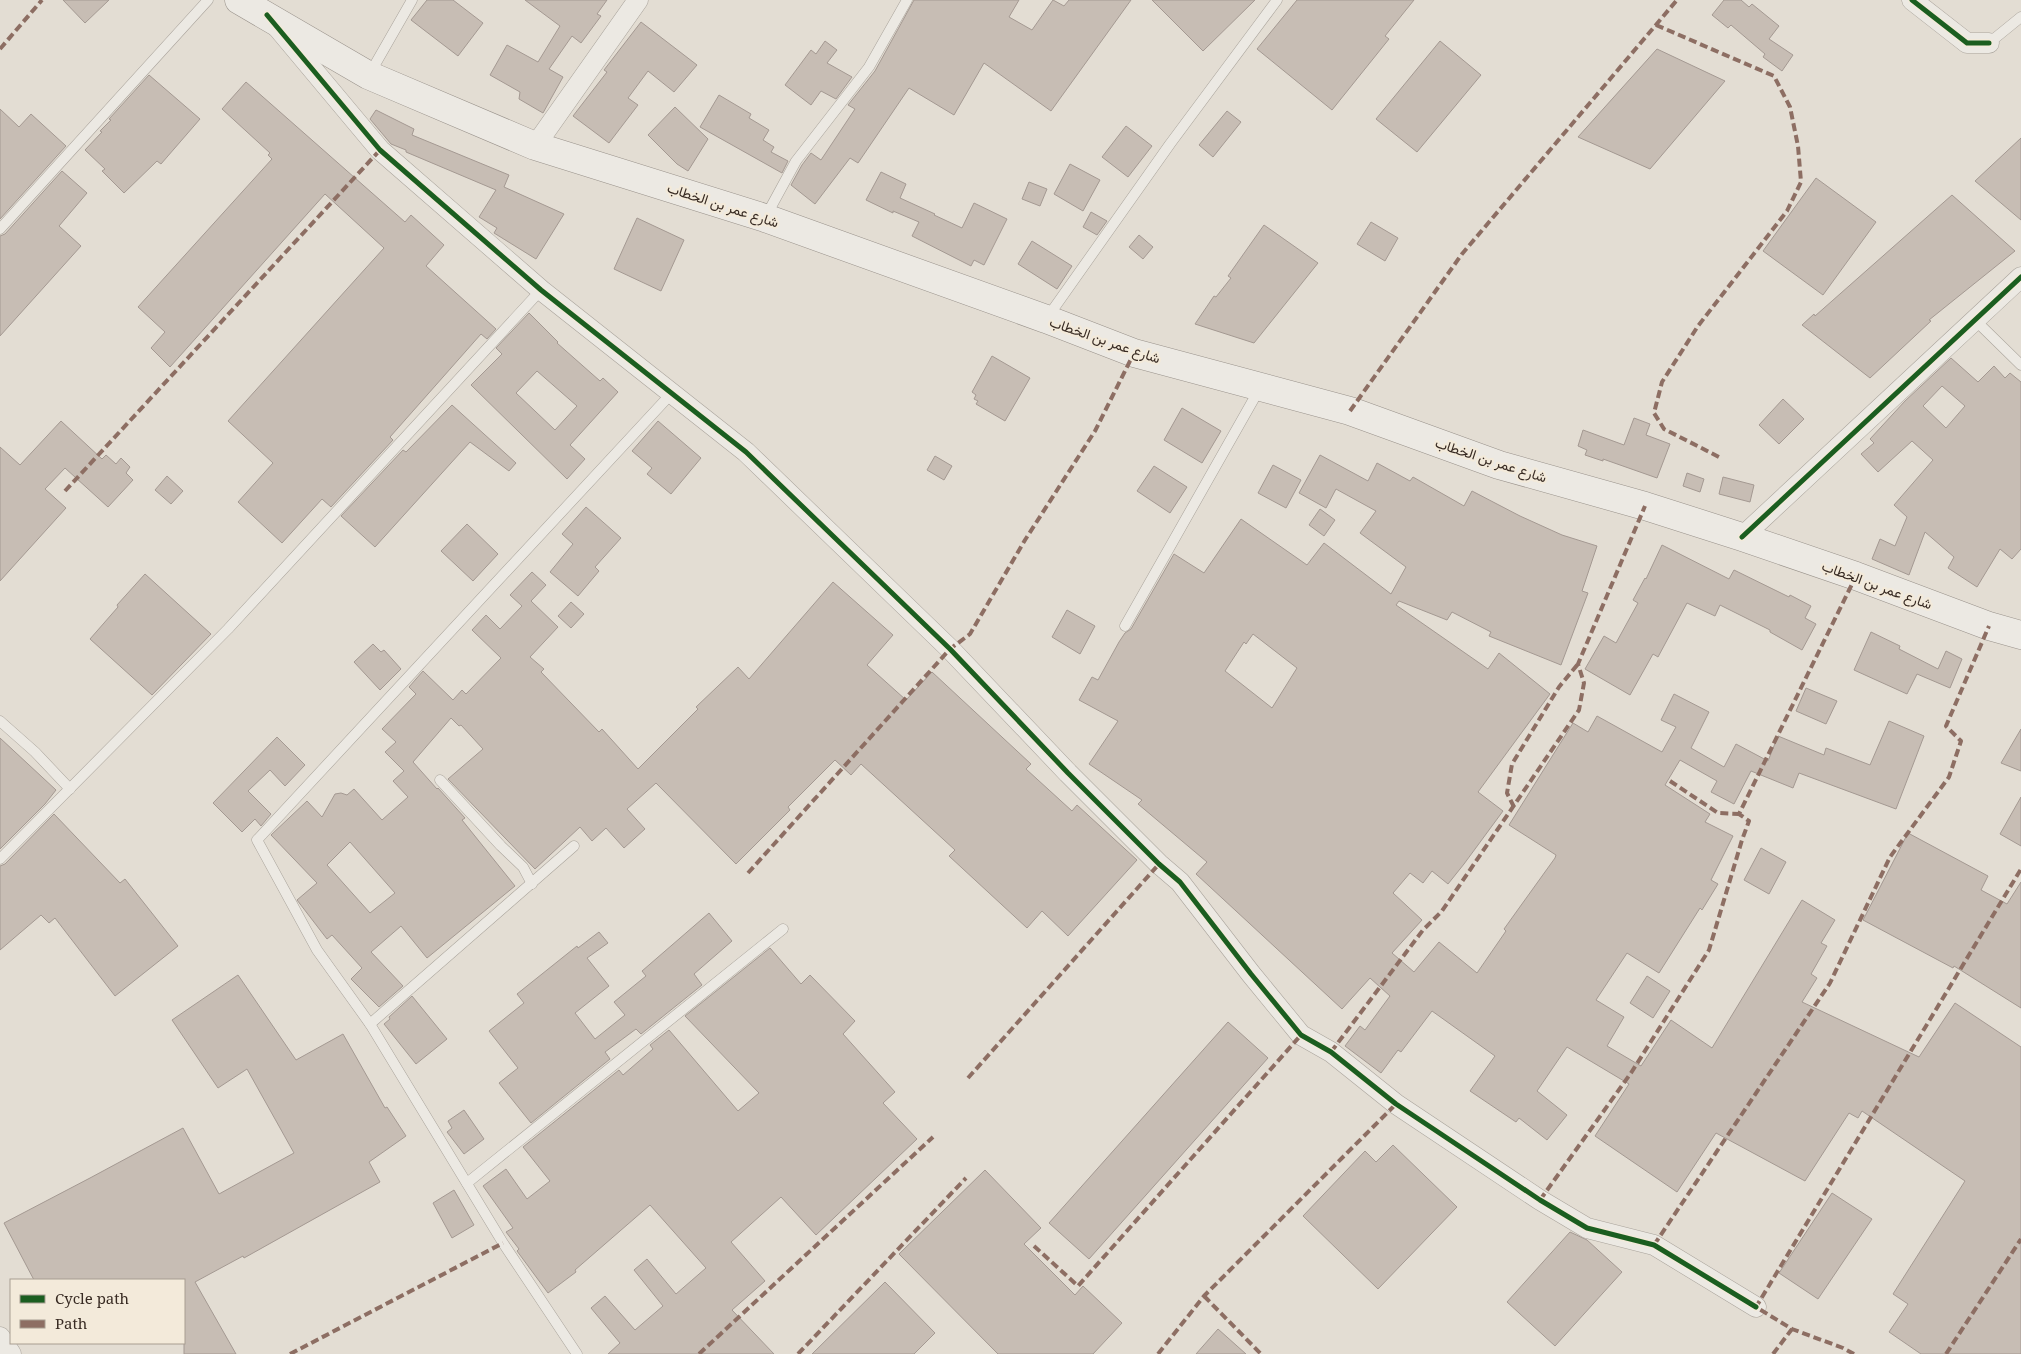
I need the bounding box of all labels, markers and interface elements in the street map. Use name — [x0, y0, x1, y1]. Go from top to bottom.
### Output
street label: شارع عمر بن الخطاب — [664, 178, 781, 233]
street label: شارع عمر بن الخطاب — [1046, 312, 1163, 369]
street label: شارع عمر بن الخطاب — [1432, 433, 1549, 488]
street label: شارع عمر بن الخطاب — [1819, 556, 1935, 615]
legend — [10, 1279, 185, 1344]
text: Cycle path — [55, 1288, 130, 1308]
text: Path — [55, 1313, 88, 1333]

